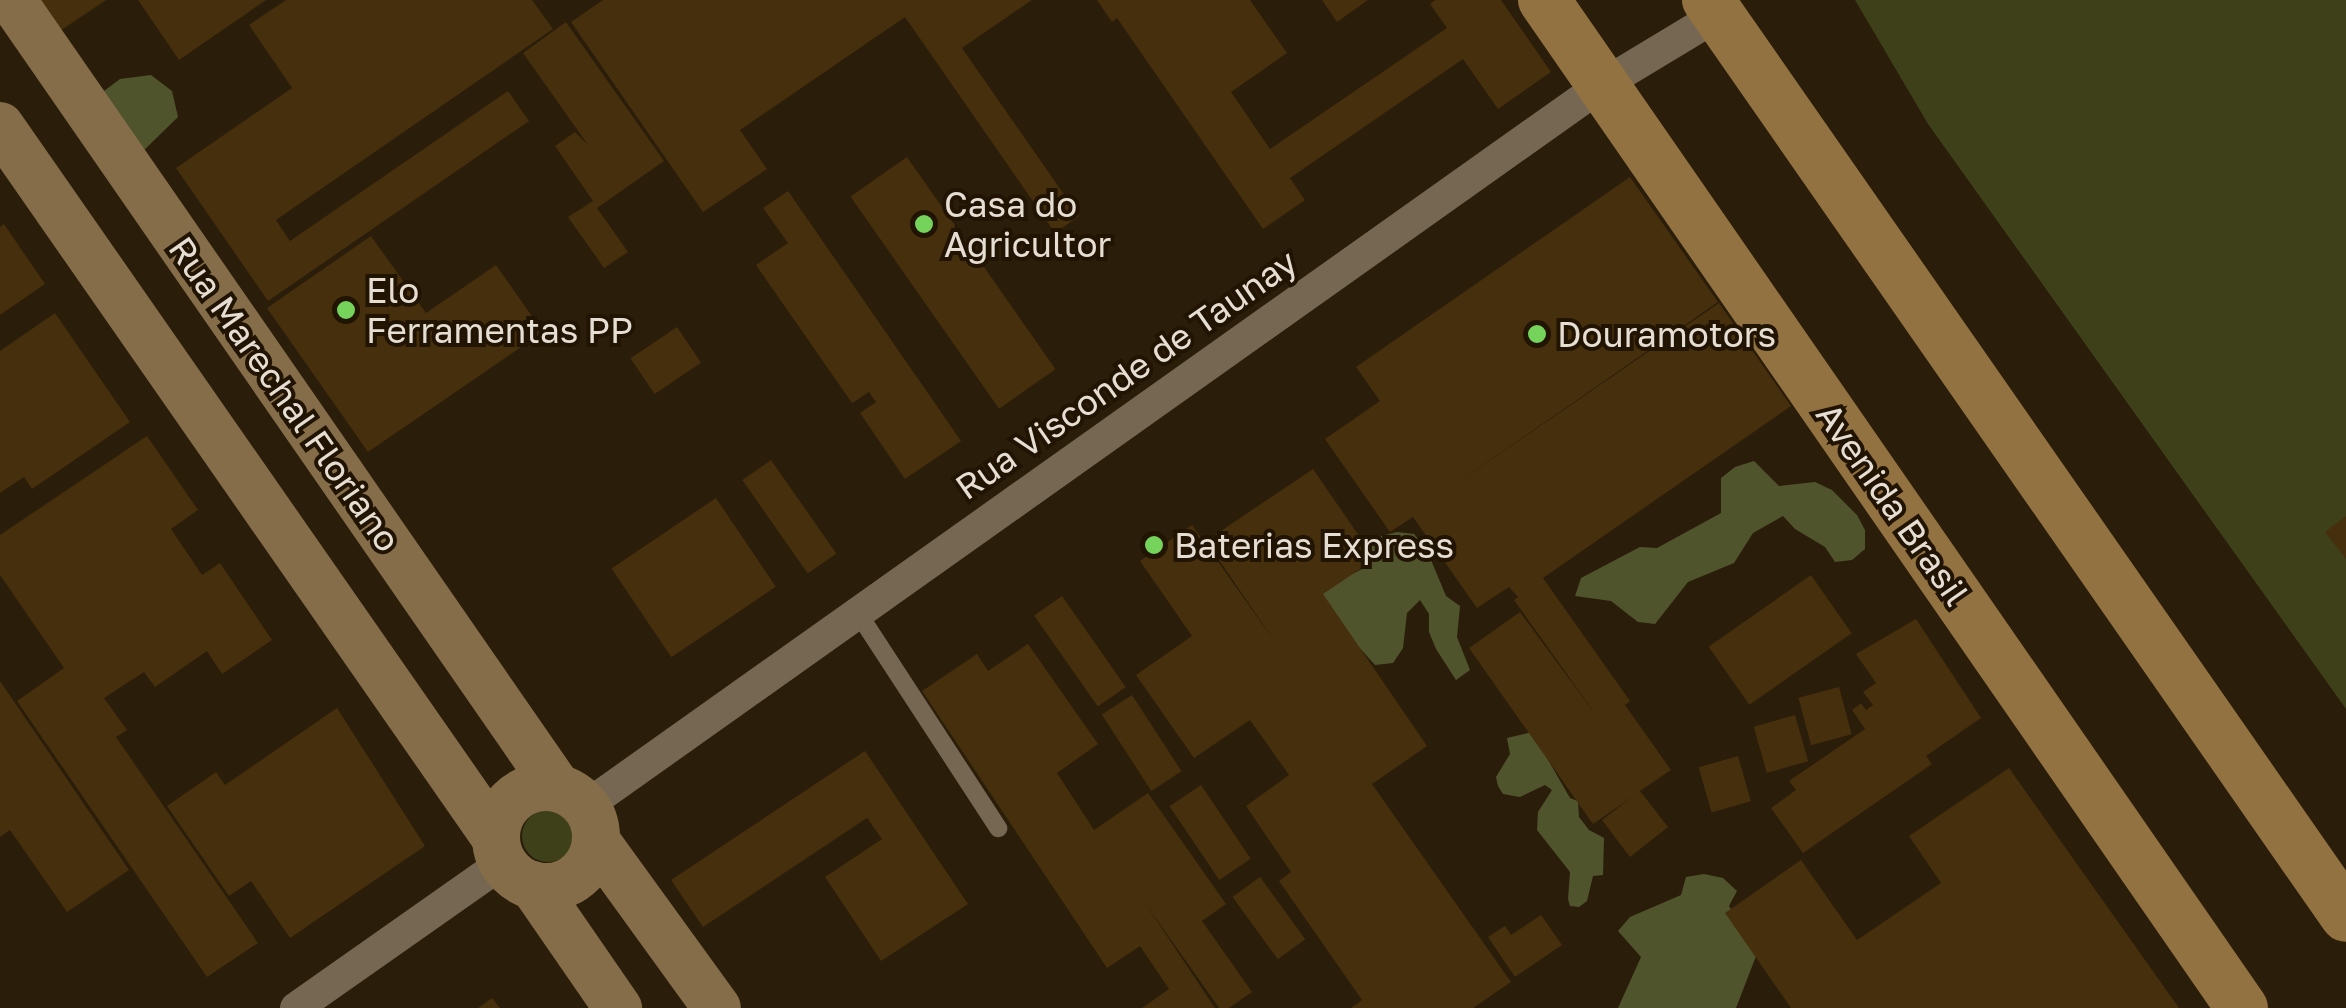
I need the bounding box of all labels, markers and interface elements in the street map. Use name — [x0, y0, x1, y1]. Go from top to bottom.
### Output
place label: Casa do Agricultor — [944, 183, 1111, 265]
marker: Casa do Agricultor — [913, 213, 935, 235]
street label: Rua Marechal Floriano — [160, 229, 410, 559]
street label: Rua Visconde de Taunay — [947, 240, 1305, 508]
place label: Elo Ferramentas PP — [366, 269, 633, 351]
marker: Elo Ferramentas PP — [335, 299, 357, 321]
place label: Douramotors — [1557, 313, 1776, 355]
marker: Douramotors — [1526, 323, 1548, 345]
street label: Avenida Brasil — [1808, 395, 1978, 613]
place label: Baterias Express — [1174, 524, 1454, 566]
marker: Baterias Express — [1143, 534, 1165, 556]

